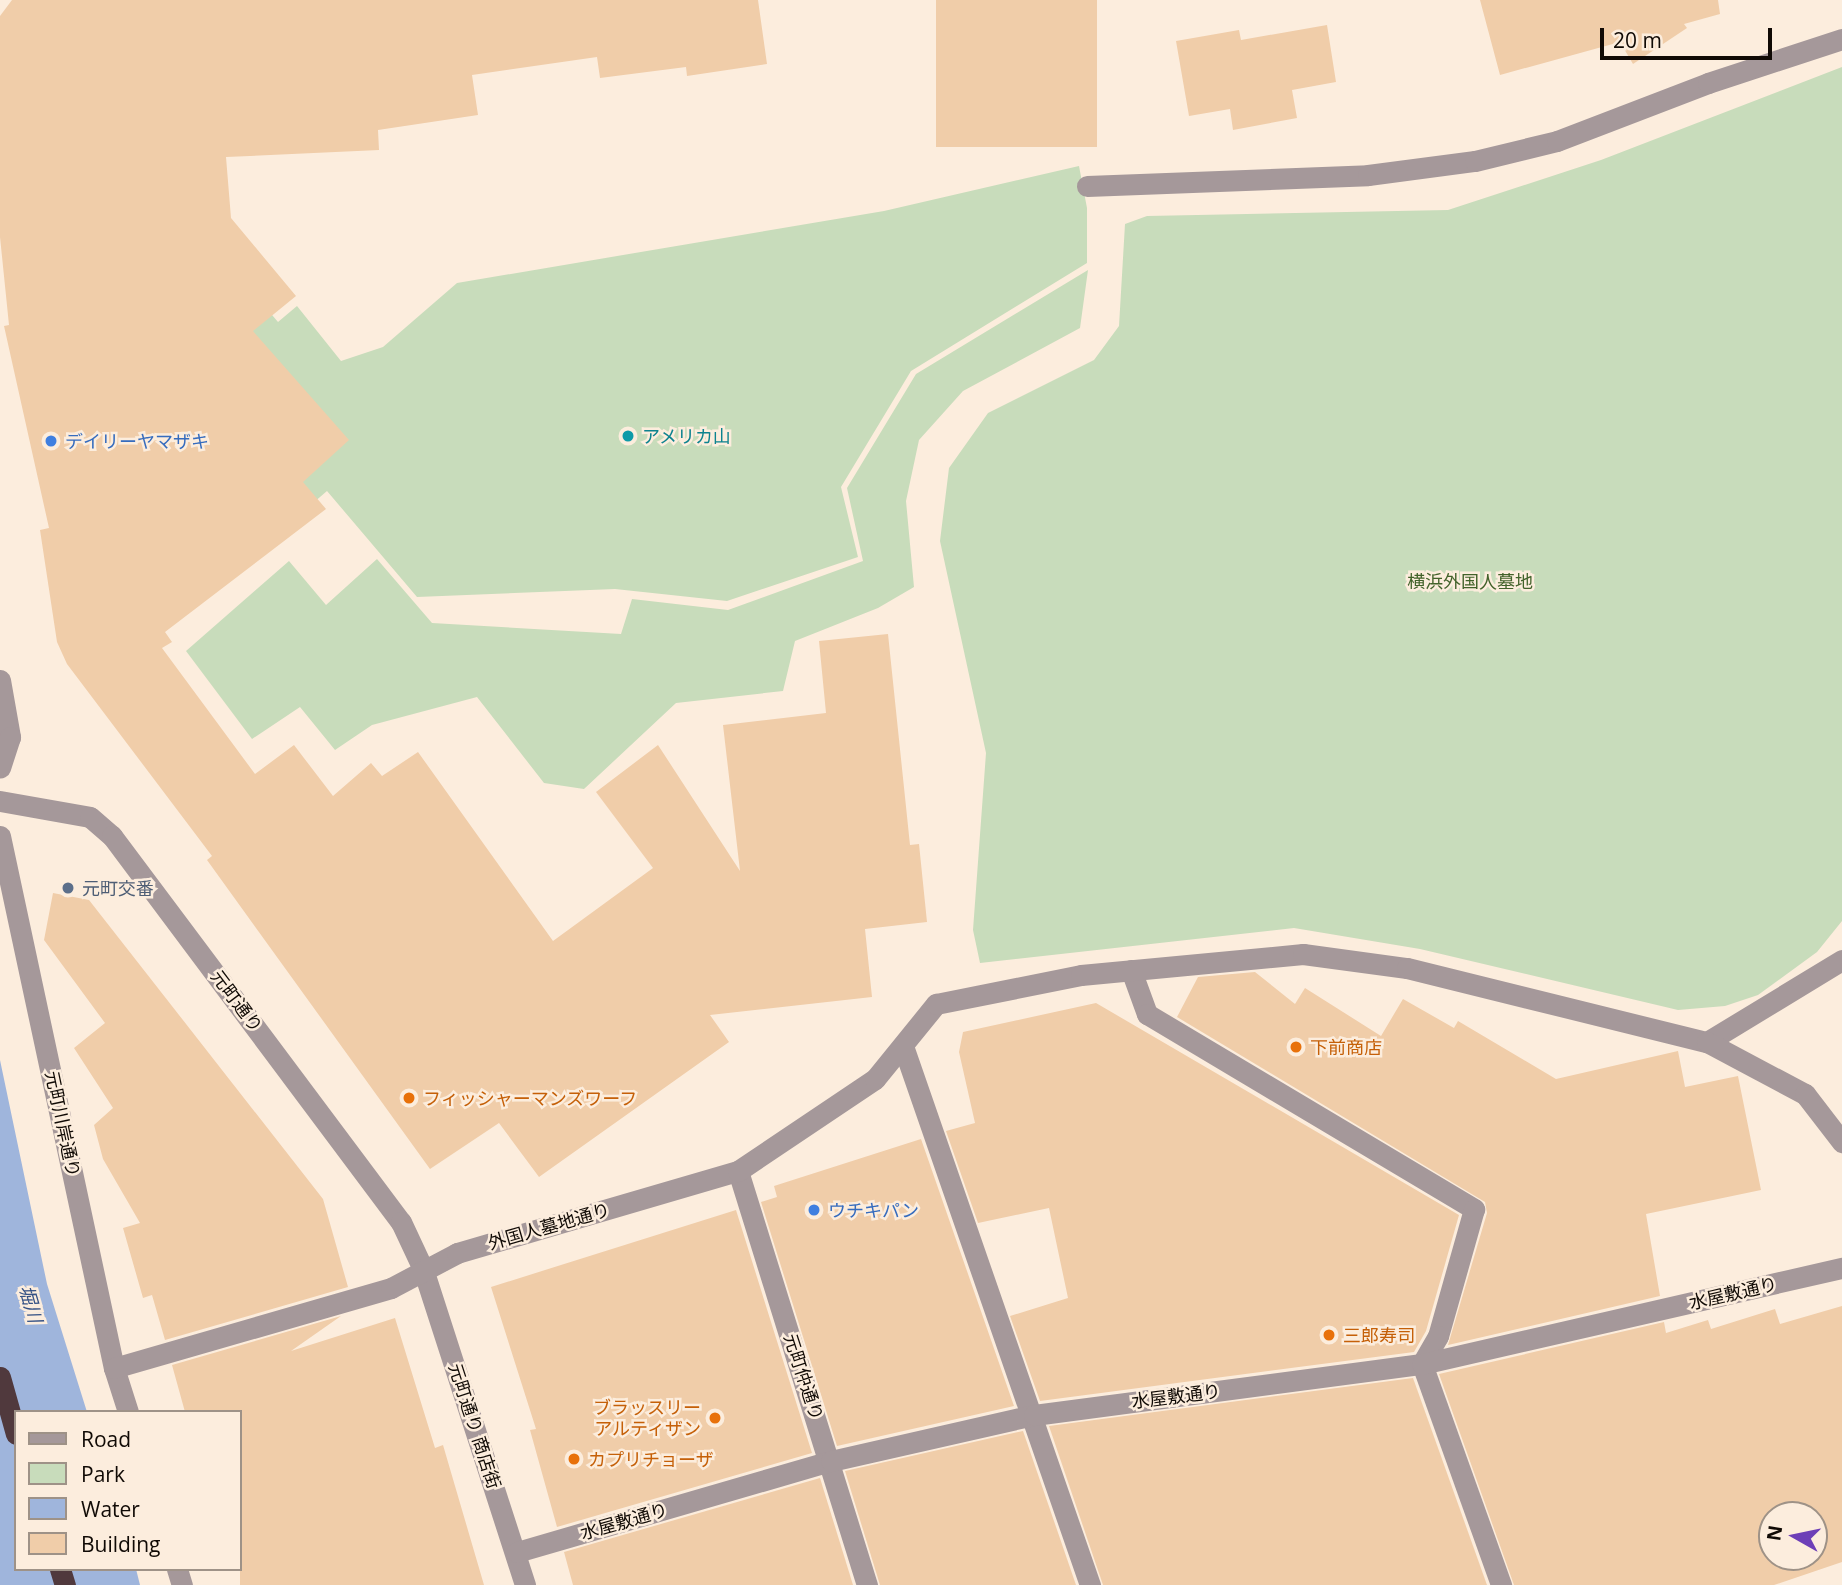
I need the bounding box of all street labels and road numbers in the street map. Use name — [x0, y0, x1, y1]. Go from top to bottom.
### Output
street label: 元町通り — [207, 966, 267, 1036]
street label: 元町川岸通り — [41, 1069, 85, 1179]
street label: 外国人墓地通り — [485, 1198, 613, 1254]
street label: 水屋敷通り — [1687, 1272, 1779, 1314]
street label: 元町仲通り — [780, 1331, 828, 1423]
street label: 元町通り 商店街 — [445, 1361, 505, 1491]
street label: 水屋敷通り — [1130, 1380, 1222, 1412]
street label: 水屋敷通り — [578, 1498, 670, 1544]

